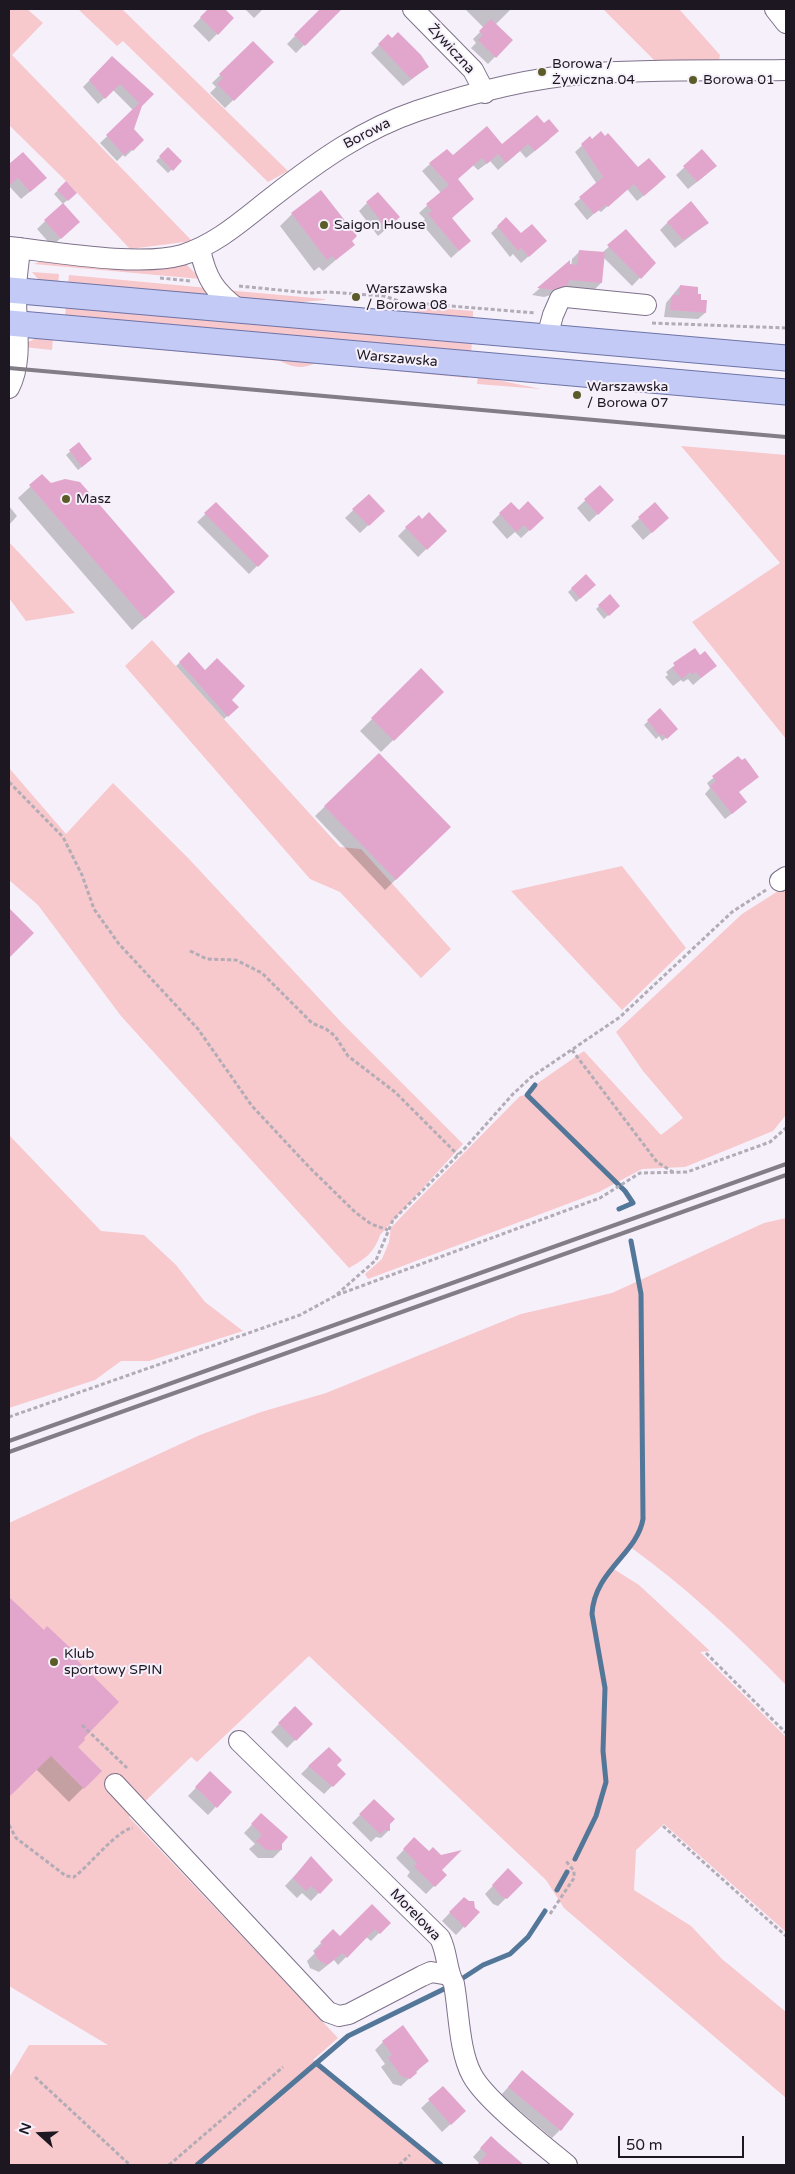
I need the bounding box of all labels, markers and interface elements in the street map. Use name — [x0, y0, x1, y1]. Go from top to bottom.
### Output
street label: Żywiczna — [424, 20, 478, 78]
place label: Borowa / Żywiczna 04 — [552, 56, 635, 88]
marker: Borowa / Żywiczna 04 — [536, 66, 548, 78]
place label: Borowa 01 — [703, 72, 775, 88]
marker: Borowa 01 — [687, 74, 699, 86]
street label: Borowa — [341, 115, 393, 153]
place label: Saigon House — [334, 217, 426, 233]
marker: Saigon House — [318, 219, 330, 231]
place label: Warszawska / Borowa 08 — [366, 281, 448, 314]
marker: Warszawska / Borowa 08 — [350, 291, 362, 303]
street label: Warszawska — [356, 347, 438, 371]
place label: Warszawska / Borowa 07 — [587, 379, 669, 412]
marker: Warszawska / Borowa 07 — [571, 389, 583, 401]
place label: Masz — [76, 491, 111, 507]
marker: Masz — [60, 493, 72, 505]
place label: Klub sportowy SPIN — [64, 1646, 163, 1678]
marker: Klub sportowy SPIN — [48, 1656, 60, 1668]
street label: Morelowa — [386, 1886, 444, 1944]
north arrow — [15, 2109, 65, 2159]
text: N — [16, 2121, 35, 2137]
scale bar — [620, 2126, 746, 2158]
text: 50 m — [626, 2136, 663, 2154]

